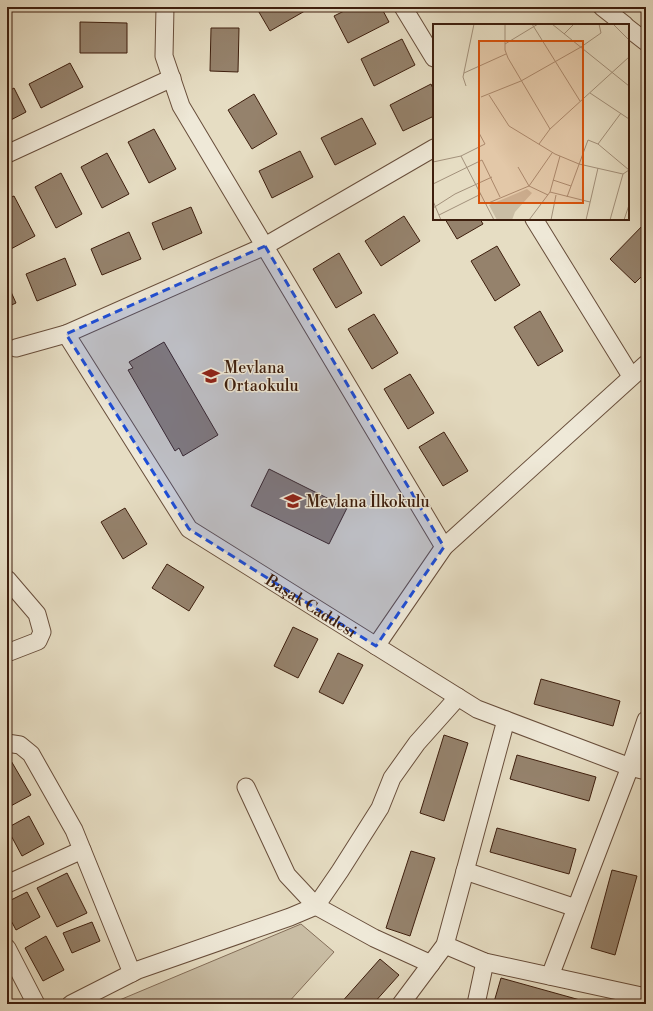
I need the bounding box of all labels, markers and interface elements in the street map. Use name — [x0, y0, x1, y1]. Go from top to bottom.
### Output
inset map — [433, 24, 629, 220]
place label: Mevlana Ortaokulu — [224, 358, 299, 396]
school or university icon: Mevlana Ortaokulu — [201, 366, 221, 386]
place label: Mevlana İlkokulu — [306, 490, 430, 512]
school or university icon: Mevlana İlkokulu — [283, 491, 303, 511]
street label: Başak Caddesi — [261, 570, 360, 642]

